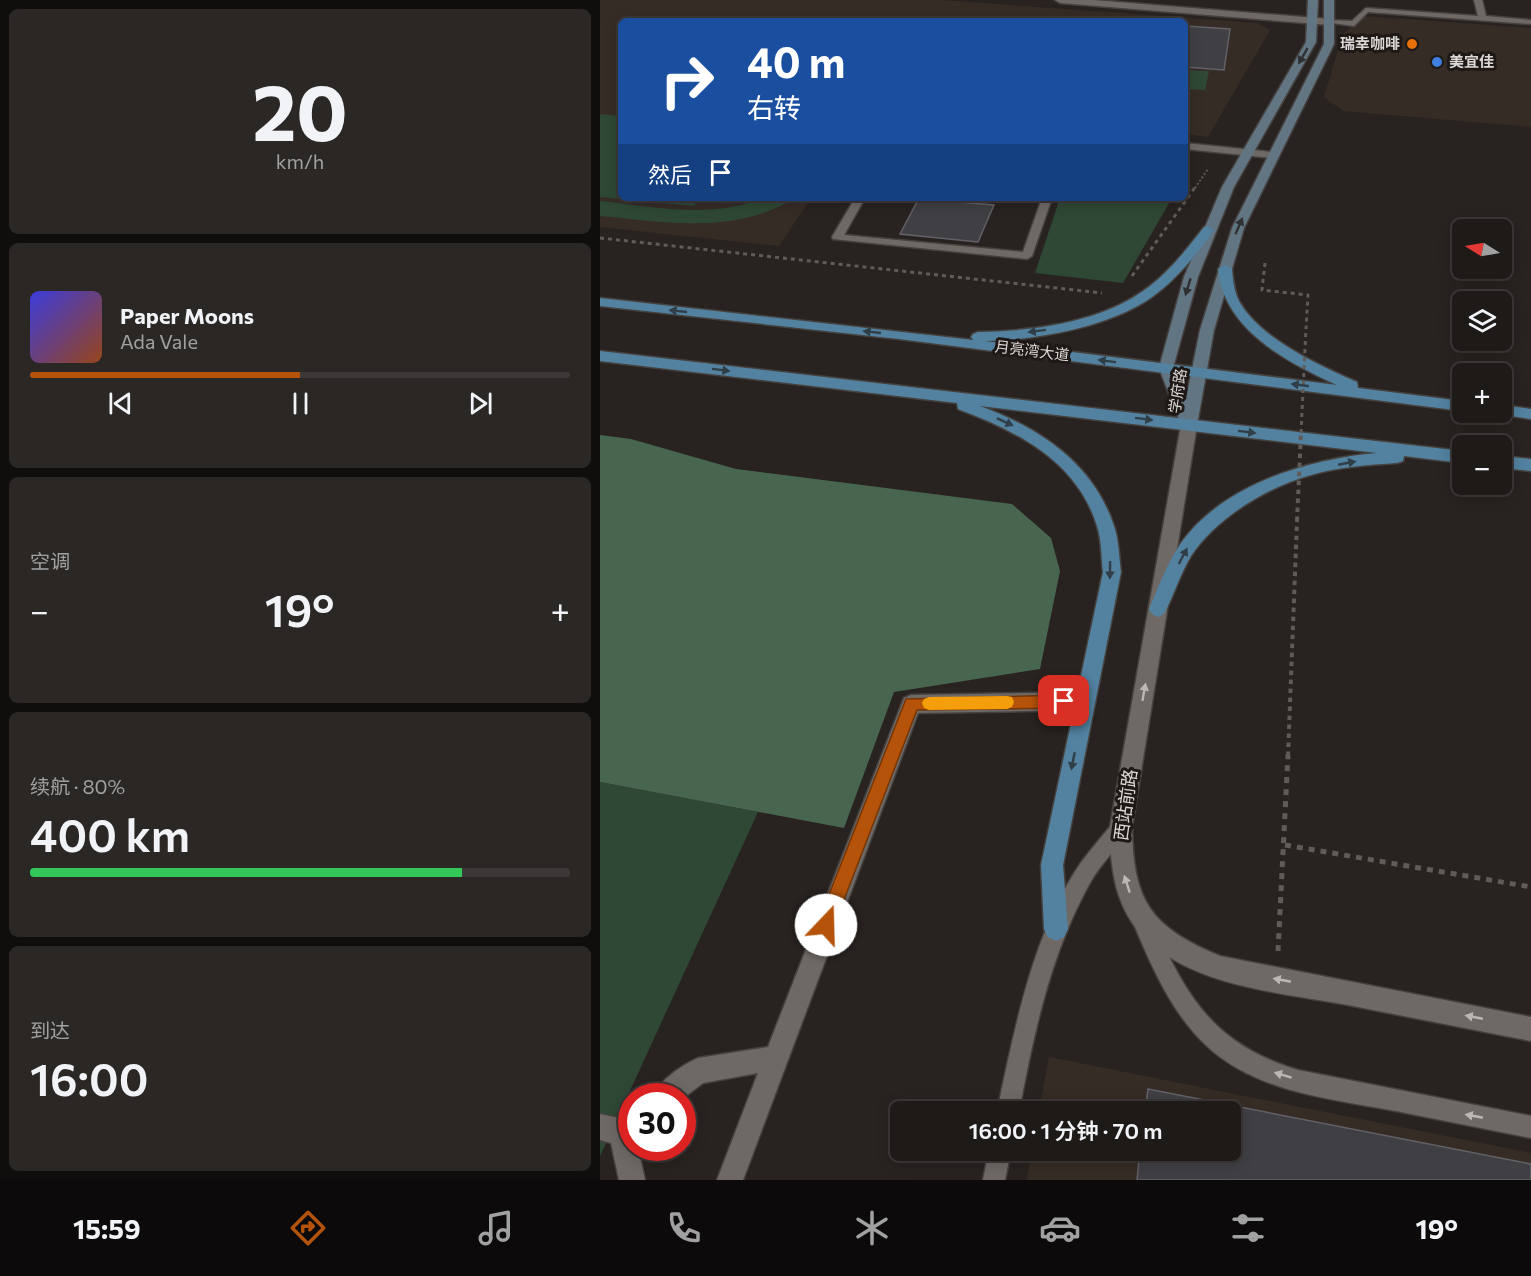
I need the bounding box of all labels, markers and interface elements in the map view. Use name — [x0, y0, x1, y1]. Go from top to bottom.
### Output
place label: 瑞幸咖啡 — [1340, 34, 1400, 52]
text: 40 m — [747, 35, 845, 87]
marker: 瑞幸咖啡 — [1405, 37, 1419, 51]
icon: right — [648, 42, 726, 120]
one-way arrow — [1298, 48, 1308, 65]
place label: 美宜佳 — [1449, 52, 1494, 70]
marker: 美宜佳 — [1430, 55, 1444, 69]
text: 20 — [252, 62, 348, 157]
text: 右转 — [747, 91, 801, 124]
text: km/h — [276, 149, 324, 173]
icon: arrive — [704, 156, 737, 189]
text: 然后 — [648, 161, 692, 188]
one-way arrow — [1235, 217, 1244, 235]
north arrow — [1452, 219, 1512, 279]
map controls — [1452, 219, 1512, 495]
one-way arrow — [1183, 278, 1192, 296]
button: layers — [1452, 291, 1512, 351]
text: Paper Moons — [120, 302, 254, 329]
one-way arrow — [668, 306, 687, 316]
one-way arrow — [1028, 326, 1047, 336]
one-way arrow — [862, 327, 881, 337]
text: Ada Vale — [120, 329, 198, 353]
street label: 月亮湾大道 — [994, 337, 1070, 364]
one-way arrow — [1097, 356, 1116, 365]
button: + — [1452, 363, 1512, 423]
one-way arrow — [711, 365, 730, 374]
street label: 学府路 — [1165, 367, 1189, 414]
one-way arrow — [1291, 381, 1310, 390]
icon: previous — [104, 387, 137, 420]
icon: pause — [284, 387, 317, 420]
icon: next — [464, 387, 497, 420]
one-way arrow — [1134, 415, 1153, 424]
one-way arrow — [996, 417, 1013, 426]
one-way arrow — [1238, 427, 1257, 436]
button: − — [1452, 435, 1512, 495]
one-way arrow — [1338, 458, 1357, 467]
one-way arrow — [1178, 548, 1188, 565]
text: 空调 — [30, 549, 70, 573]
one-way arrow — [1105, 561, 1115, 580]
text: 19° — [265, 581, 334, 636]
text: − — [30, 589, 49, 630]
text: + — [551, 589, 570, 630]
pin — [1038, 675, 1089, 726]
one-way arrow — [1139, 683, 1148, 702]
icon: arrive — [1047, 684, 1080, 717]
one-way arrow — [1068, 752, 1077, 771]
street label: 西站前路 — [1109, 768, 1141, 842]
text: 续航 · 80% — [30, 774, 125, 798]
text: 400 km — [30, 806, 190, 861]
one-way arrow — [1122, 875, 1131, 893]
position arrow — [794, 893, 858, 957]
one-way arrow — [1272, 975, 1291, 984]
one-way arrow — [1464, 1012, 1483, 1021]
text: 到达 — [30, 1018, 70, 1042]
text: 16:00 — [30, 1050, 149, 1105]
one-way arrow — [1274, 1070, 1292, 1080]
speed limit sign: 30 — [618, 1083, 696, 1161]
one-way arrow — [1464, 1110, 1483, 1120]
text: 16:00 · 1 分钟 · 70 m — [969, 1117, 1162, 1144]
icon: directions — [287, 1207, 329, 1249]
icon: music — [475, 1207, 517, 1249]
icon: phone — [663, 1207, 705, 1249]
icon: climate — [851, 1207, 893, 1249]
icon: car — [1039, 1207, 1081, 1249]
icon: filters — [1227, 1207, 1269, 1249]
text: 15:59 — [73, 1212, 141, 1245]
text: 19° — [1416, 1212, 1458, 1245]

